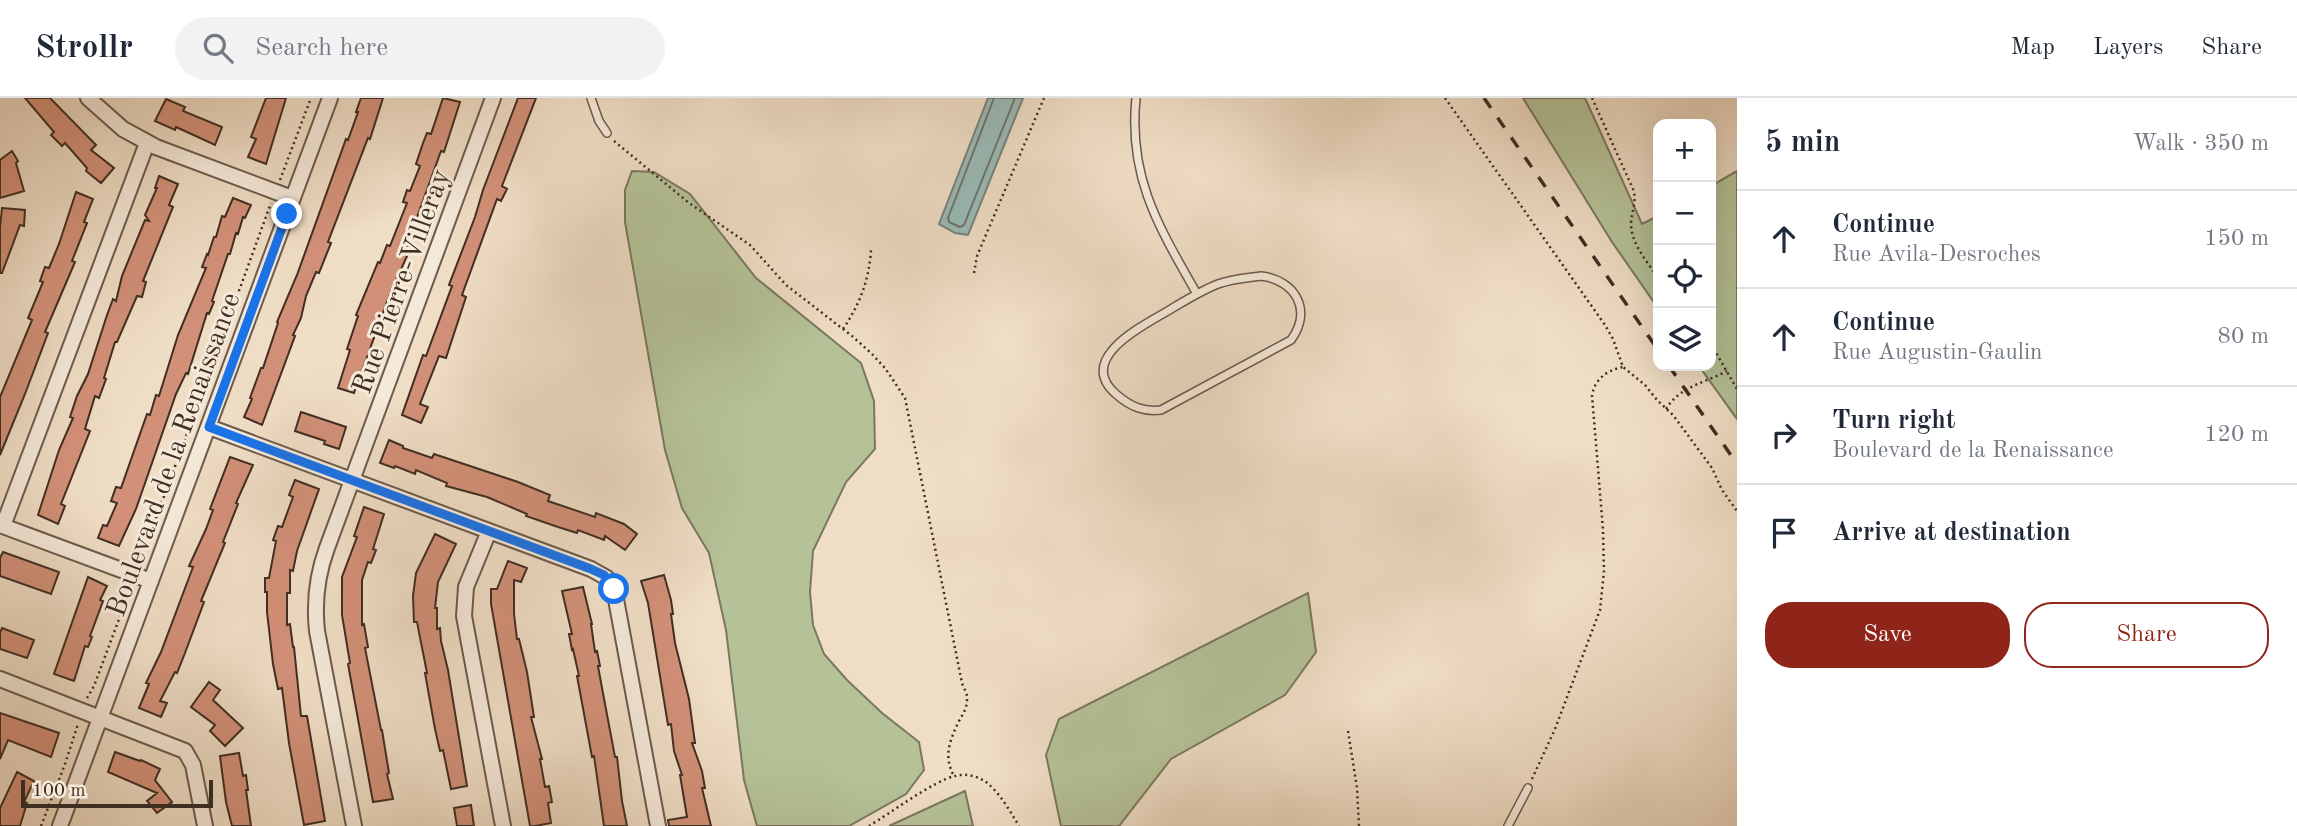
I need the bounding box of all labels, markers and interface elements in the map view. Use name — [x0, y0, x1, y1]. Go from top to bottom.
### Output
search box — [175, 17, 665, 80]
icon: search — [199, 29, 237, 67]
text: Strollr — [35, 32, 133, 65]
text: Search here — [255, 35, 388, 61]
text: Map — [2011, 36, 2055, 60]
text: Layers — [2093, 36, 2163, 60]
text: Share — [2201, 36, 2262, 60]
map controls — [1653, 119, 1716, 371]
button: + — [1653, 119, 1716, 182]
text: 5 min — [1765, 128, 1840, 158]
text: Walk · 350 m — [2133, 132, 2269, 155]
street label: Rue Pierre-Villeray — [349, 166, 457, 398]
button: − — [1653, 182, 1716, 245]
route end — [271, 198, 302, 229]
text: Continue — [1832, 212, 1935, 238]
icon: ahead — [1765, 220, 1803, 258]
text: 150 m — [2204, 227, 2269, 250]
text: Rue Avila-Desroches — [1832, 243, 2041, 266]
button: locate — [1653, 245, 1716, 308]
street label: Boulevard de la Renaissance — [103, 289, 247, 621]
button: layers — [1653, 308, 1716, 371]
text: Continue — [1832, 310, 1935, 336]
icon: ahead — [1765, 318, 1803, 356]
text: 80 m — [2218, 325, 2269, 348]
text: Rue Augustin-Gaulin — [1832, 341, 2043, 364]
text: Turn right — [1832, 408, 1955, 434]
icon: right — [1765, 416, 1803, 454]
text: 120 m — [2204, 423, 2269, 446]
text: Boulevard de la Renaissance — [1832, 439, 2113, 462]
icon: arrive — [1765, 514, 1803, 552]
text: Arrive at destination — [1832, 520, 2071, 546]
route start — [598, 573, 629, 604]
button: Save — [1765, 602, 2010, 668]
button: Share — [2024, 602, 2269, 668]
scale bar — [21, 777, 214, 809]
text: 100 m — [32, 782, 85, 801]

